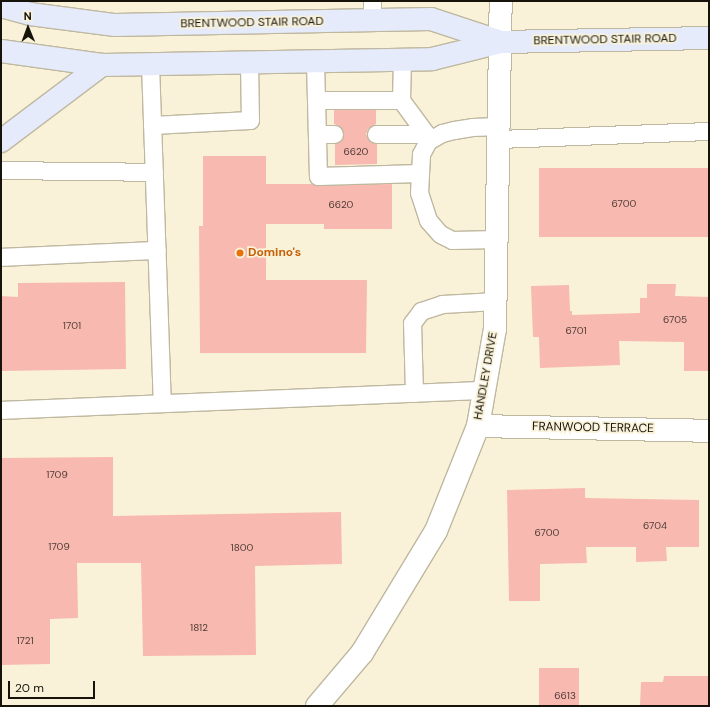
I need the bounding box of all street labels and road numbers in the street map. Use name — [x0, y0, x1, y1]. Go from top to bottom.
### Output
street label: BRENTWOOD STAIR ROAD — [180, 15, 324, 31]
street label: BRENTWOOD STAIR ROAD — [533, 32, 677, 48]
street label: HANDLEY DRIVE — [471, 331, 501, 421]
street label: FRANWOOD TERRACE — [532, 420, 654, 436]

